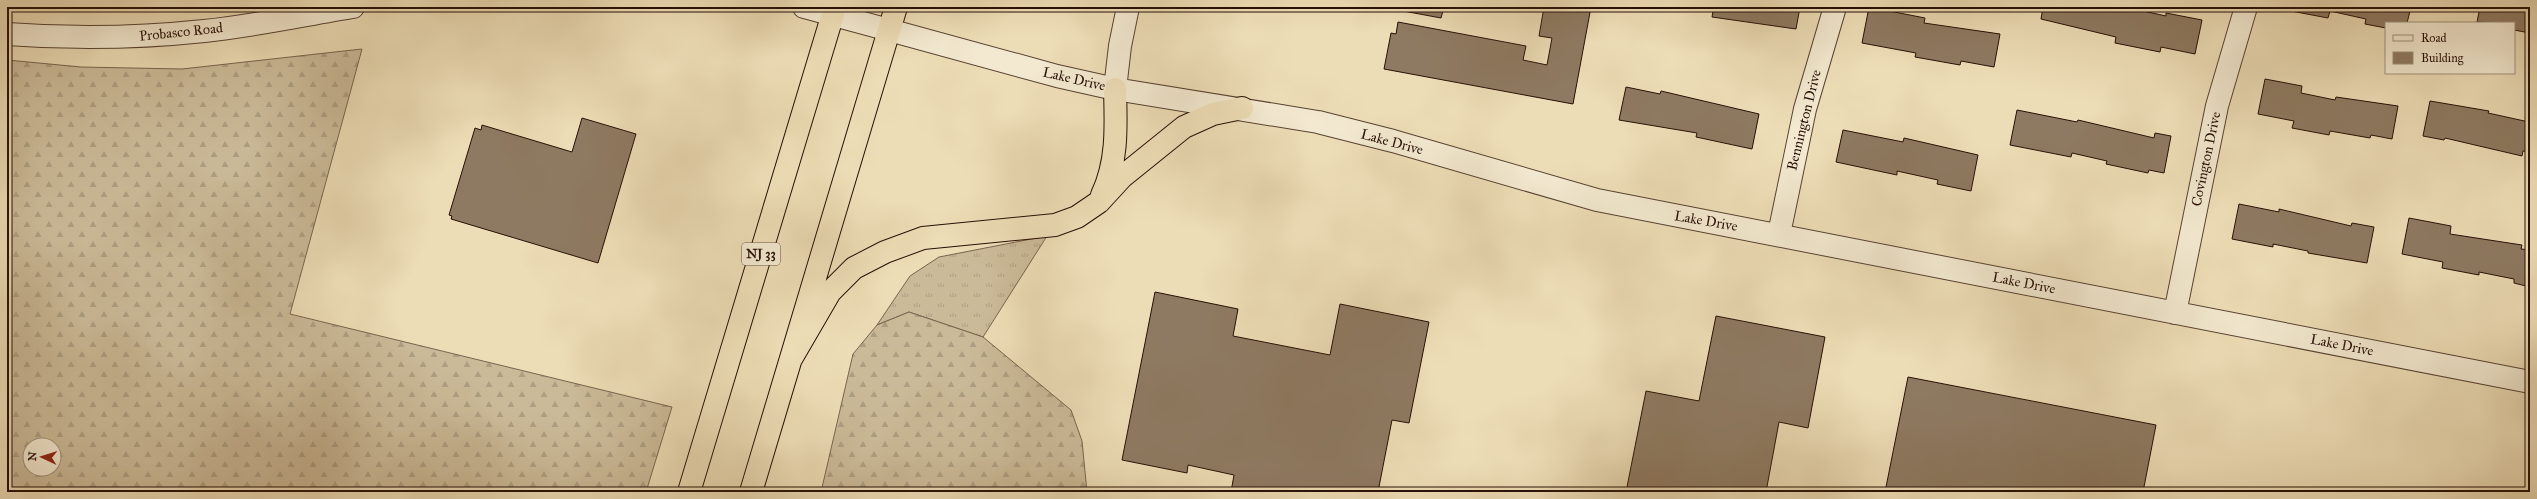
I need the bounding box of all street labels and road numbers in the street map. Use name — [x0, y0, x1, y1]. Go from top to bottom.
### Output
street label: Probasco Road — [138, 19, 224, 45]
street label: Lake Drive — [1041, 64, 1107, 95]
street label: Bennington Drive — [1783, 68, 1825, 172]
street label: Covington Drive — [2188, 110, 2224, 208]
street label: Lake Drive — [1359, 126, 1425, 159]
street label: Lake Drive — [1673, 207, 1739, 235]
road number: NJ 33 — [742, 243, 780, 265]
street label: Lake Drive — [1991, 269, 2057, 297]
street label: Lake Drive — [2309, 331, 2375, 359]

